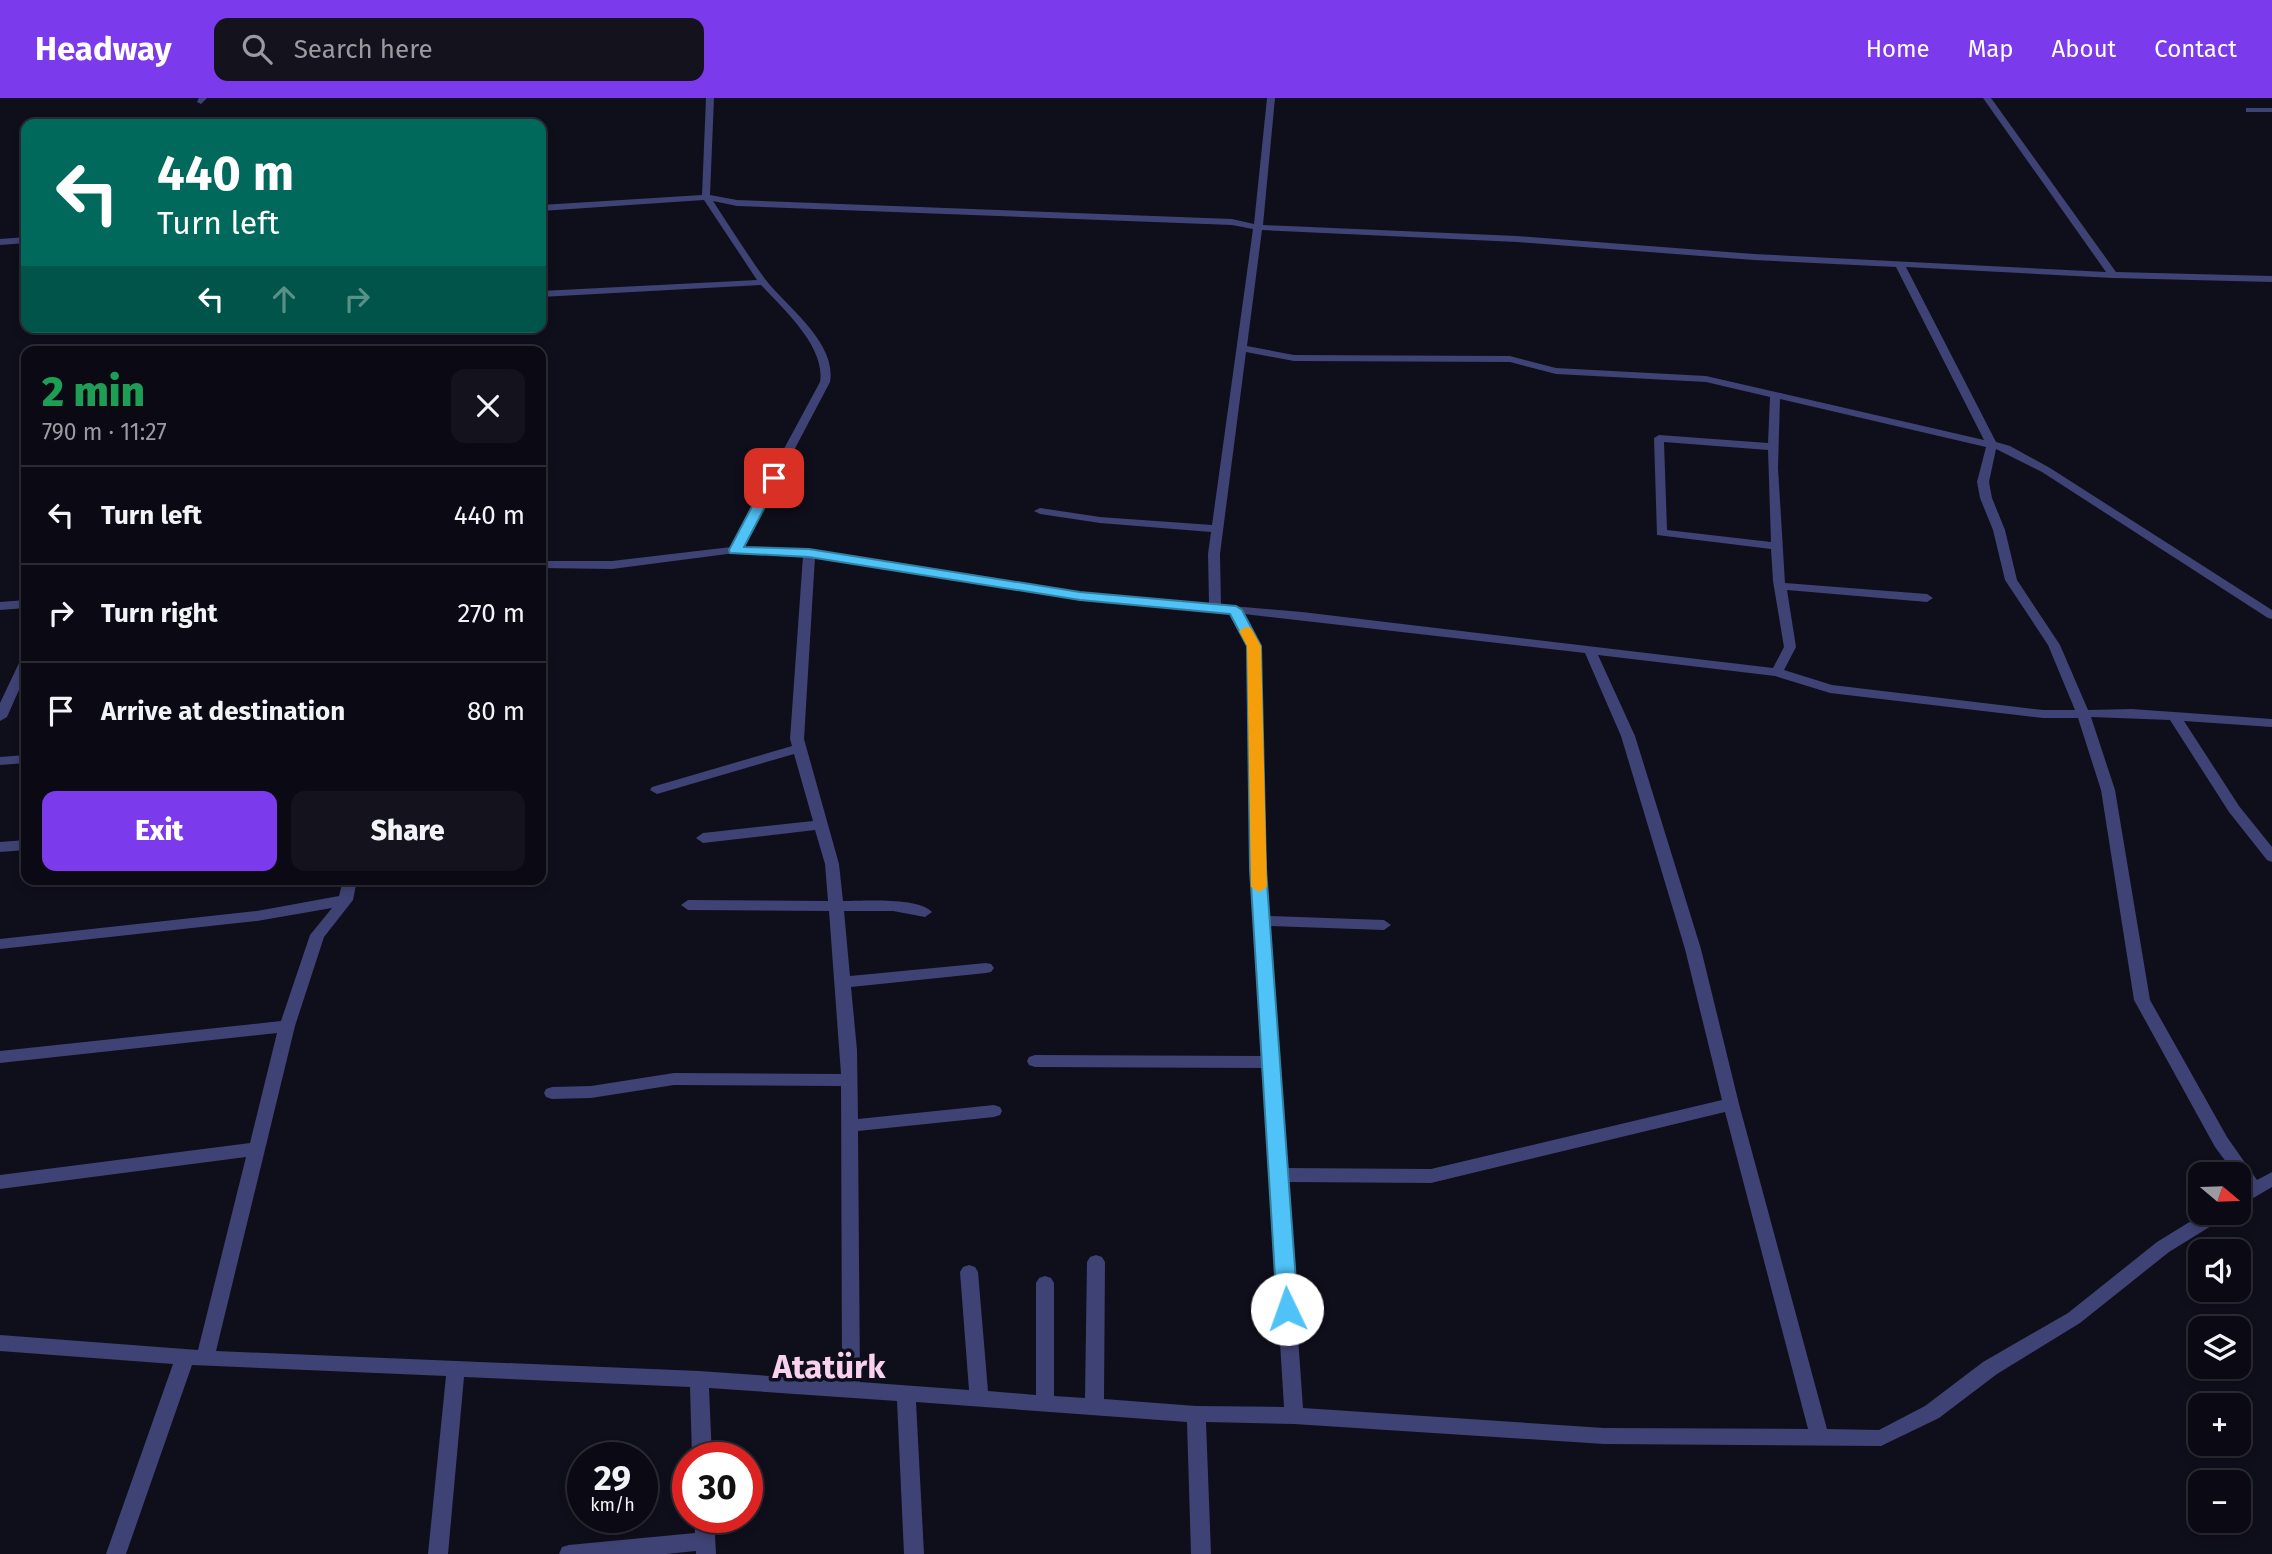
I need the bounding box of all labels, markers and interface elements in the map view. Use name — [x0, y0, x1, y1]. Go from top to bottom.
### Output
search box — [214, 18, 704, 81]
text: Headway — [35, 29, 172, 69]
icon: search — [238, 30, 276, 68]
text: Search here — [294, 34, 433, 65]
text: Home — [1866, 35, 1930, 63]
text: Map — [1968, 35, 2014, 63]
text: About — [2052, 35, 2116, 63]
text: Contact — [2154, 35, 2237, 63]
text: 440 m — [157, 144, 294, 203]
icon: left — [42, 147, 133, 238]
text: Turn left — [157, 204, 279, 242]
icon: left — [192, 280, 230, 318]
icon: ahead — [265, 280, 303, 318]
icon: right — [338, 280, 376, 318]
text: 2 min — [42, 367, 145, 417]
button: close — [451, 369, 525, 443]
text: 790 m · 11:27 — [42, 418, 167, 446]
pin — [744, 448, 804, 508]
icon: arrive — [755, 459, 793, 497]
icon: left — [42, 496, 80, 534]
text: Turn left — [101, 500, 202, 531]
text: 440 m — [454, 500, 525, 531]
icon: right — [42, 594, 80, 632]
text: Turn right — [101, 598, 218, 629]
text: 270 m — [457, 598, 525, 629]
icon: arrive — [42, 692, 80, 730]
text: Arrive at destination — [101, 696, 345, 727]
text: 80 m — [467, 696, 525, 727]
button: Exit — [42, 791, 277, 871]
button: Share — [291, 791, 525, 871]
north arrow — [2188, 1162, 2250, 1225]
map controls — [2188, 1162, 2251, 1533]
button: sound — [2188, 1239, 2251, 1302]
position arrow — [1250, 1272, 1324, 1346]
button: layers — [2188, 1316, 2251, 1379]
district label: Atatürk — [772, 1347, 886, 1387]
button: + — [2188, 1393, 2251, 1456]
speed limit sign: 30 — [672, 1442, 763, 1533]
text: 29 — [594, 1457, 631, 1499]
button: − — [2188, 1470, 2251, 1533]
text: km/h — [590, 1494, 635, 1516]

